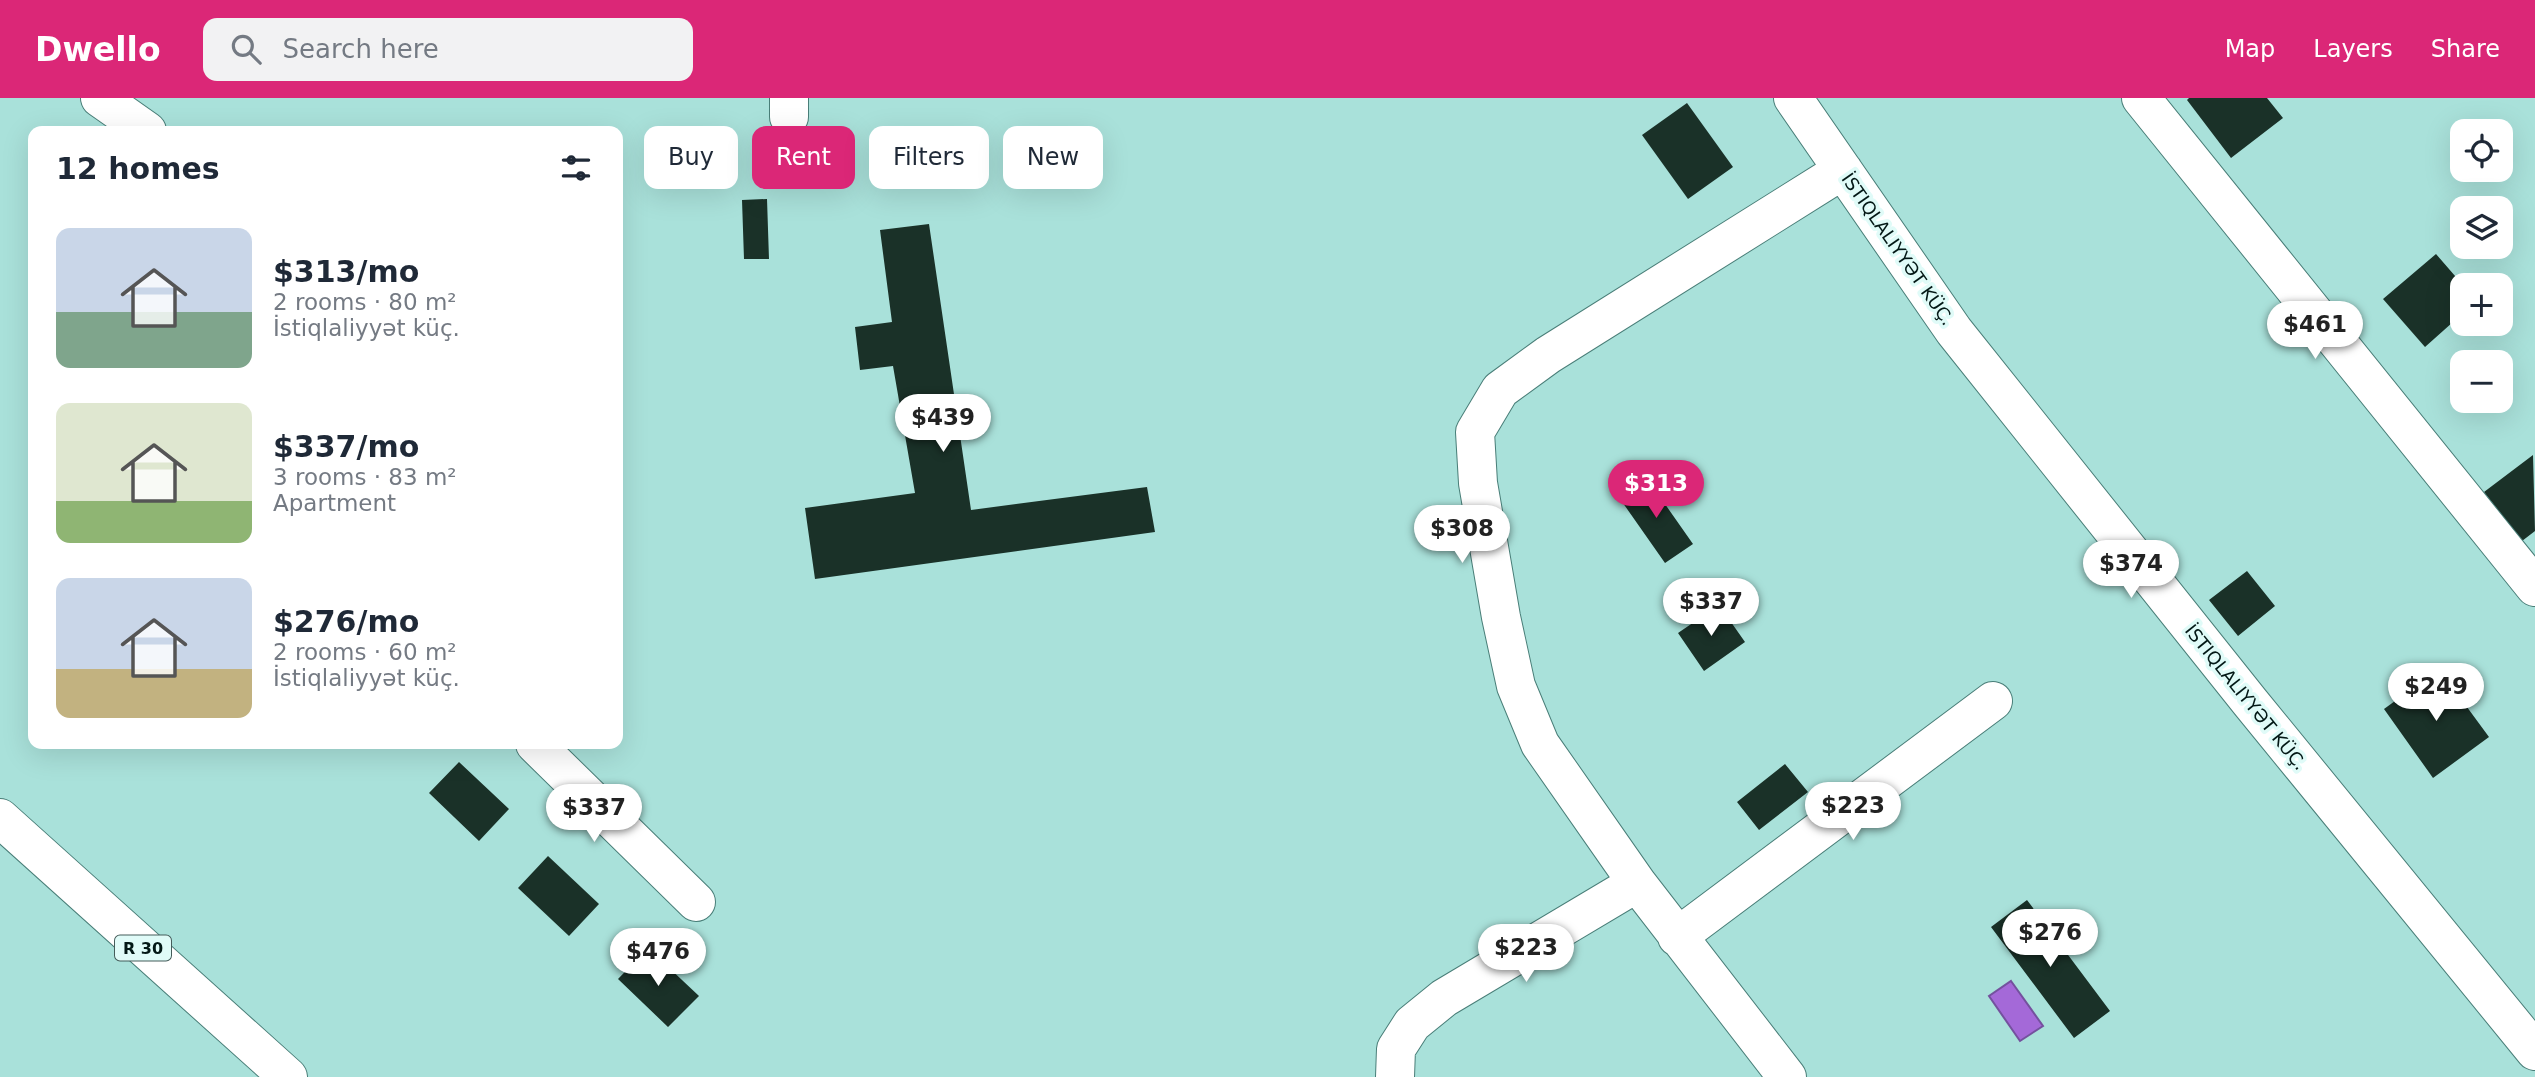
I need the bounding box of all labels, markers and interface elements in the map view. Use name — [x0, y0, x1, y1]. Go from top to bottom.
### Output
search box — [203, 18, 693, 81]
text: Dwello — [35, 30, 161, 69]
icon: search — [227, 30, 265, 68]
text: Search here — [283, 34, 439, 64]
text: Map — [2225, 35, 2275, 63]
text: Layers — [2313, 35, 2393, 63]
text: Share — [2431, 35, 2500, 63]
map controls — [2450, 119, 2513, 413]
button: locate — [2450, 119, 2513, 182]
chip: Buy — [644, 126, 738, 189]
chip: Rent — [752, 126, 855, 189]
chip: Filters — [869, 126, 989, 189]
chip: New — [1003, 126, 1103, 189]
icon: filters — [557, 149, 595, 187]
text: 12 homes — [56, 151, 220, 186]
street label: İSTIQLALIYYƏT KÜÇ. — [1837, 169, 1959, 329]
button: layers — [2450, 196, 2513, 259]
text: $313/mo — [273, 254, 419, 289]
icon: home — [112, 256, 196, 340]
button: + — [2450, 273, 2513, 336]
text: 2 rooms · 80 m² — [273, 289, 457, 315]
pin: $461 — [2274, 302, 2356, 361]
text: $461 — [2283, 311, 2347, 337]
text: İstiqlaliyyət küç. — [273, 315, 460, 341]
button: − — [2450, 350, 2513, 413]
pin: $439 — [902, 394, 984, 454]
text: $439 — [911, 404, 975, 430]
text: $337/mo — [273, 429, 419, 464]
icon: home — [112, 431, 196, 515]
pin: $313 — [1615, 460, 1697, 520]
text: 3 rooms · 83 m² — [273, 464, 457, 490]
text: $313 — [1624, 470, 1688, 496]
text: Apartment — [273, 490, 396, 516]
pin: $308 — [1421, 505, 1503, 565]
text: $308 — [1430, 515, 1494, 541]
pin: $374 — [2090, 540, 2172, 600]
text: $374 — [2099, 550, 2163, 576]
pin: $337 — [1670, 578, 1752, 638]
text: $337 — [1679, 588, 1743, 614]
text: $276/mo — [273, 604, 419, 639]
icon: home — [112, 606, 196, 690]
street label: İSTIQLALIYYƏT KÜÇ. — [2181, 620, 2311, 774]
text: 2 rooms · 60 m² — [273, 639, 457, 665]
pin: $249 — [2395, 664, 2477, 723]
text: İstiqlaliyyət küç. — [273, 665, 460, 691]
text: $249 — [2404, 673, 2468, 699]
pin: $223 — [1812, 782, 1894, 842]
pin: $337 — [553, 784, 635, 844]
text: $223 — [1821, 792, 1885, 818]
text: $337 — [562, 794, 626, 820]
pin: $276 — [2009, 910, 2091, 969]
text: $276 — [2018, 919, 2082, 945]
pin: $223 — [1485, 924, 1567, 984]
pin: $476 — [617, 928, 699, 988]
text: $223 — [1494, 934, 1558, 960]
road number: R 30 — [115, 936, 171, 960]
text: $476 — [626, 938, 690, 964]

